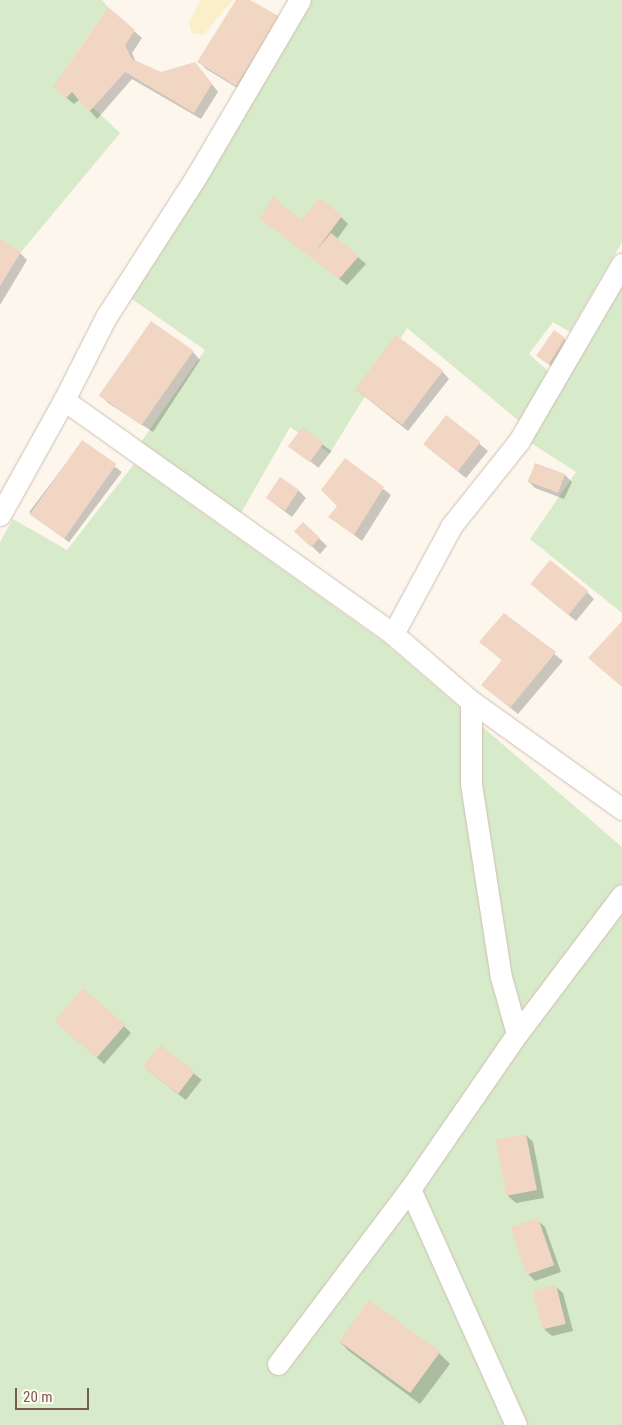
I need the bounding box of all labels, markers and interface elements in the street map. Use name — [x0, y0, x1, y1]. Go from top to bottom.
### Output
scale bar — [18, 1378, 91, 1410]
text: 20 m — [23, 1388, 53, 1406]

